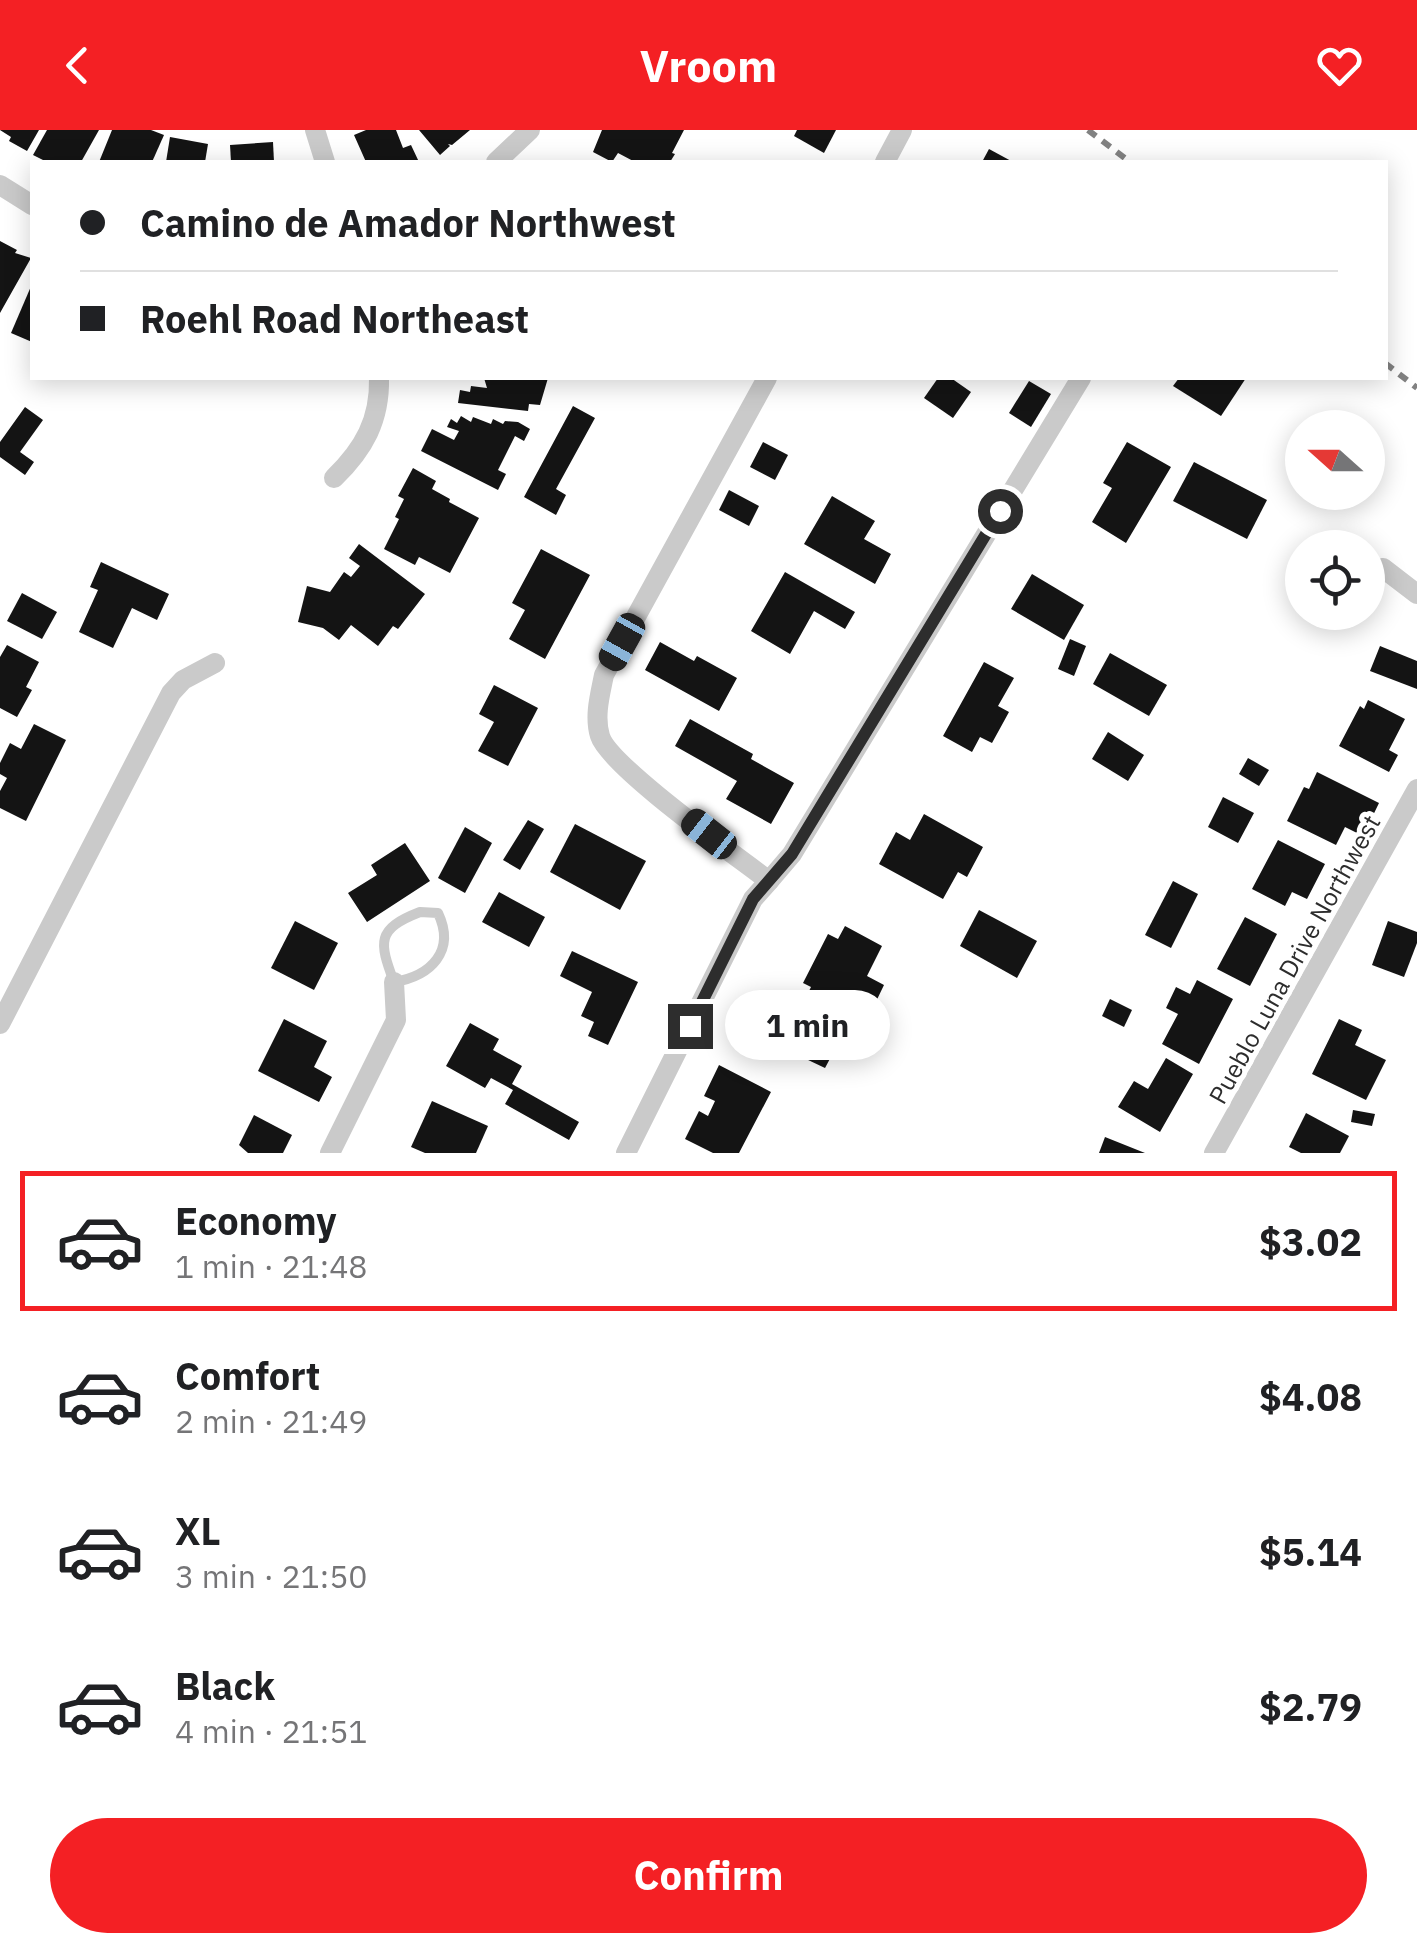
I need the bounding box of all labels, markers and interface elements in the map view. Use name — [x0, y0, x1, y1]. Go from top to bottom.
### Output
text: Vroom — [640, 36, 777, 94]
icon: back — [50, 38, 105, 93]
icon: heart — [1312, 38, 1367, 93]
text: Camino de Amador Northwest — [140, 198, 676, 247]
text: Roehl Road Northeast — [140, 294, 529, 343]
north arrow — [1285, 410, 1385, 510]
map controls — [1285, 410, 1385, 630]
route start — [978, 489, 1023, 534]
button: locate — [1285, 530, 1385, 630]
car — [594, 608, 650, 676]
car — [676, 804, 742, 864]
street label: Pueblo Luna Drive Northwest — [1201, 809, 1387, 1109]
callout: 1 min — [725, 991, 890, 1061]
route end — [668, 1004, 713, 1049]
text: 1 min — [766, 1004, 849, 1046]
icon: car — [55, 1196, 145, 1286]
text: Economy — [175, 1196, 337, 1245]
text: $3.02 — [1259, 1217, 1362, 1266]
text: 1 min · 21:48 — [175, 1245, 368, 1287]
icon: car — [55, 1351, 145, 1441]
text: Comfort — [175, 1351, 320, 1400]
text: $4.08 — [1259, 1372, 1362, 1421]
text: 2 min · 21:49 — [175, 1400, 368, 1442]
icon: car — [55, 1506, 145, 1596]
text: XL — [175, 1506, 221, 1555]
text: $5.14 — [1259, 1527, 1362, 1576]
text: 3 min · 21:50 — [175, 1555, 368, 1597]
icon: car — [55, 1661, 145, 1751]
text: Black — [175, 1661, 275, 1710]
text: $2.79 — [1259, 1682, 1362, 1731]
text: 4 min · 21:51 — [175, 1710, 368, 1752]
button: Confirm — [50, 1818, 1367, 1933]

